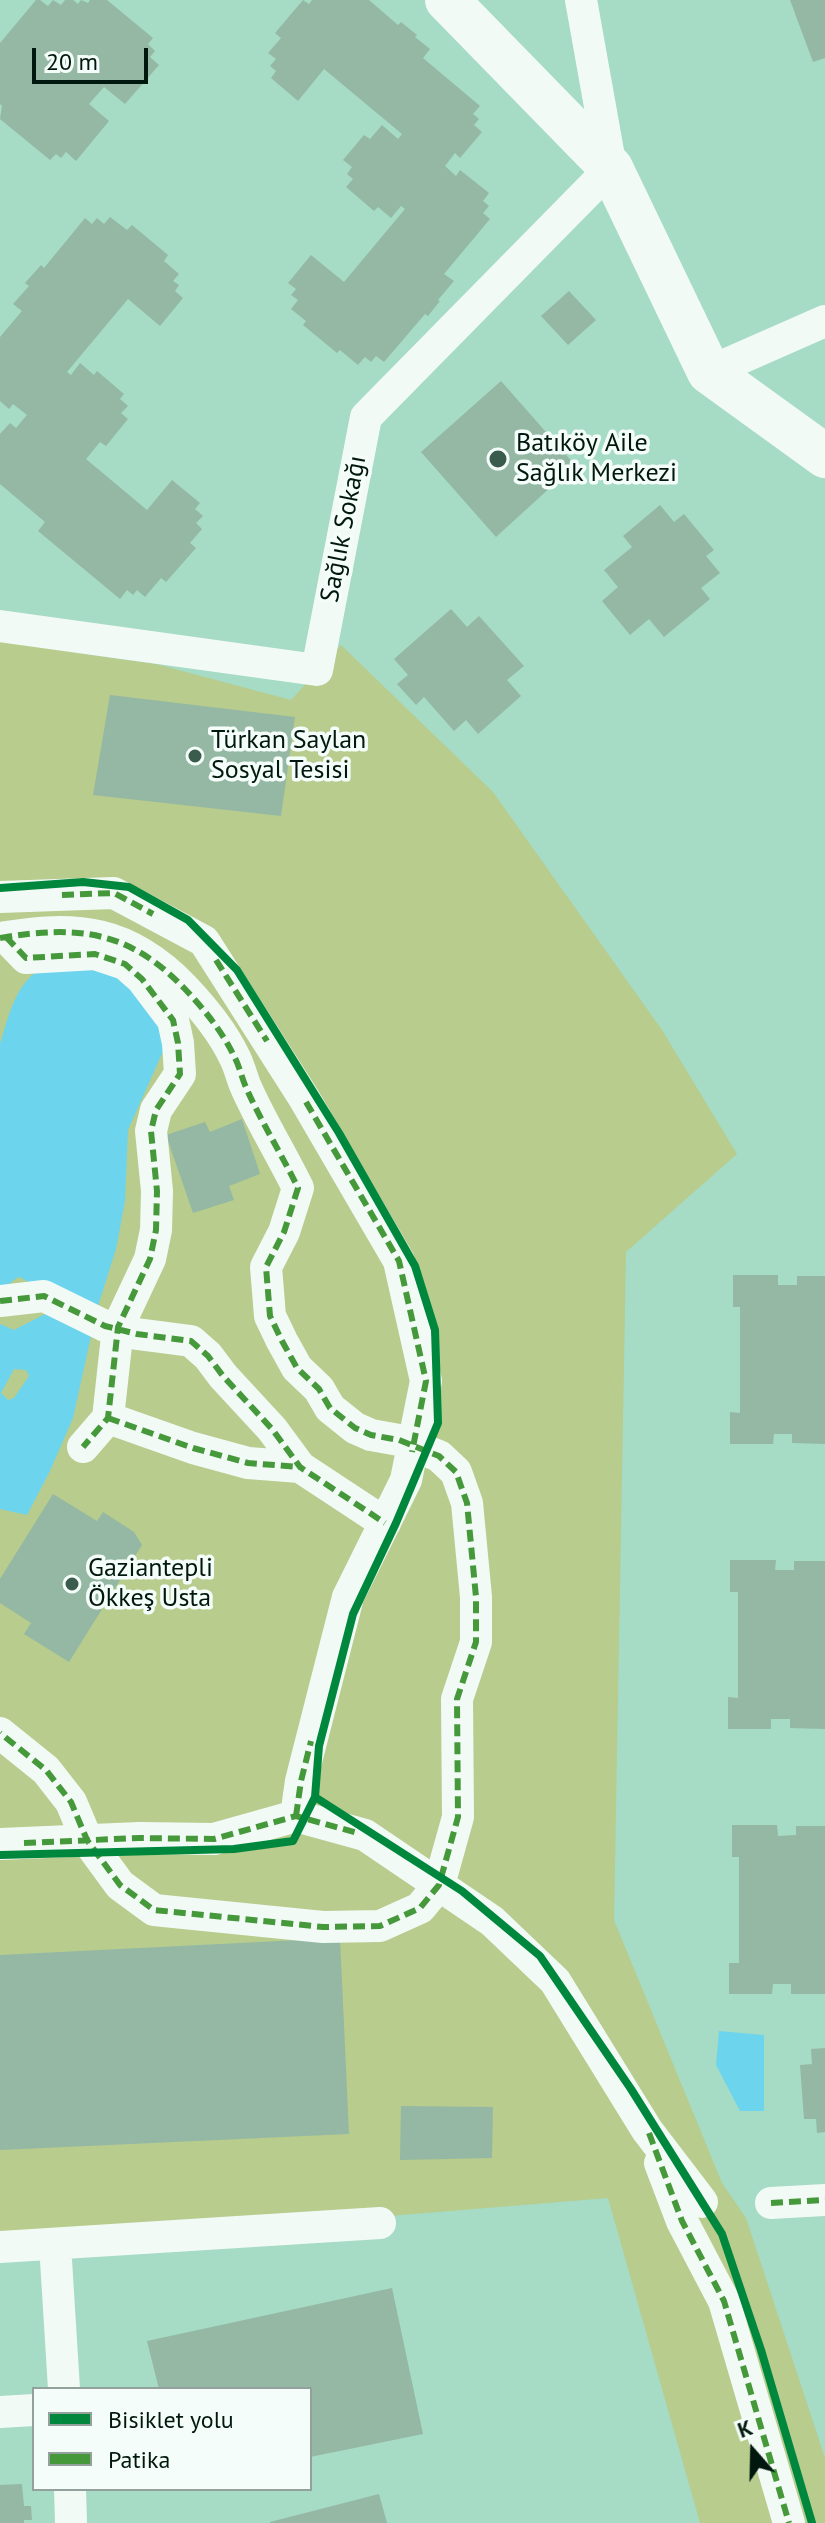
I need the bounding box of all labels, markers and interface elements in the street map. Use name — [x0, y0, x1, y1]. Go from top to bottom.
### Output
scale bar — [36, 32, 152, 82]
text: 20 m — [46, 46, 98, 77]
place label: Batıköy Aile Sağlık Merkezi — [516, 428, 677, 490]
marker: Batıköy Aile Sağlık Merkezi — [487, 448, 509, 470]
street label: Sağlık Sokağı — [315, 453, 373, 605]
place label: Türkan Saylan Sosyal Tesisi — [211, 725, 366, 786]
marker: Türkan Saylan Sosyal Tesisi — [186, 747, 204, 765]
place label: Gaziantepli Ökkeş Usta — [88, 1553, 213, 1614]
marker: Gaziantepli Ökkeş Usta — [63, 1575, 81, 1593]
legend — [32, 2387, 312, 2491]
text: Bisiklet yolu — [108, 2404, 234, 2435]
north arrow — [713, 2411, 793, 2491]
text: K — [734, 2413, 756, 2444]
text: Patika — [108, 2444, 170, 2475]

